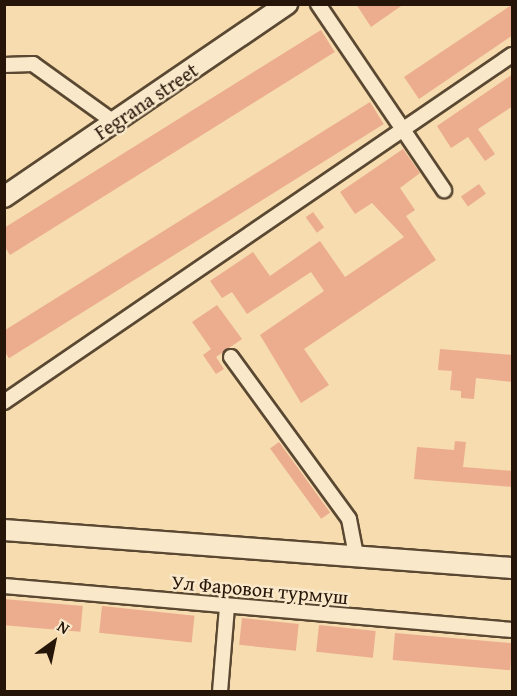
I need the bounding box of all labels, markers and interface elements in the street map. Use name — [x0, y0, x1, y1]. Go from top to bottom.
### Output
street label: Fegrana street — [90, 58, 202, 144]
street label: Ул Фаровон турмуш — [171, 569, 349, 609]
north arrow — [24, 612, 84, 672]
text: N — [53, 614, 75, 640]

